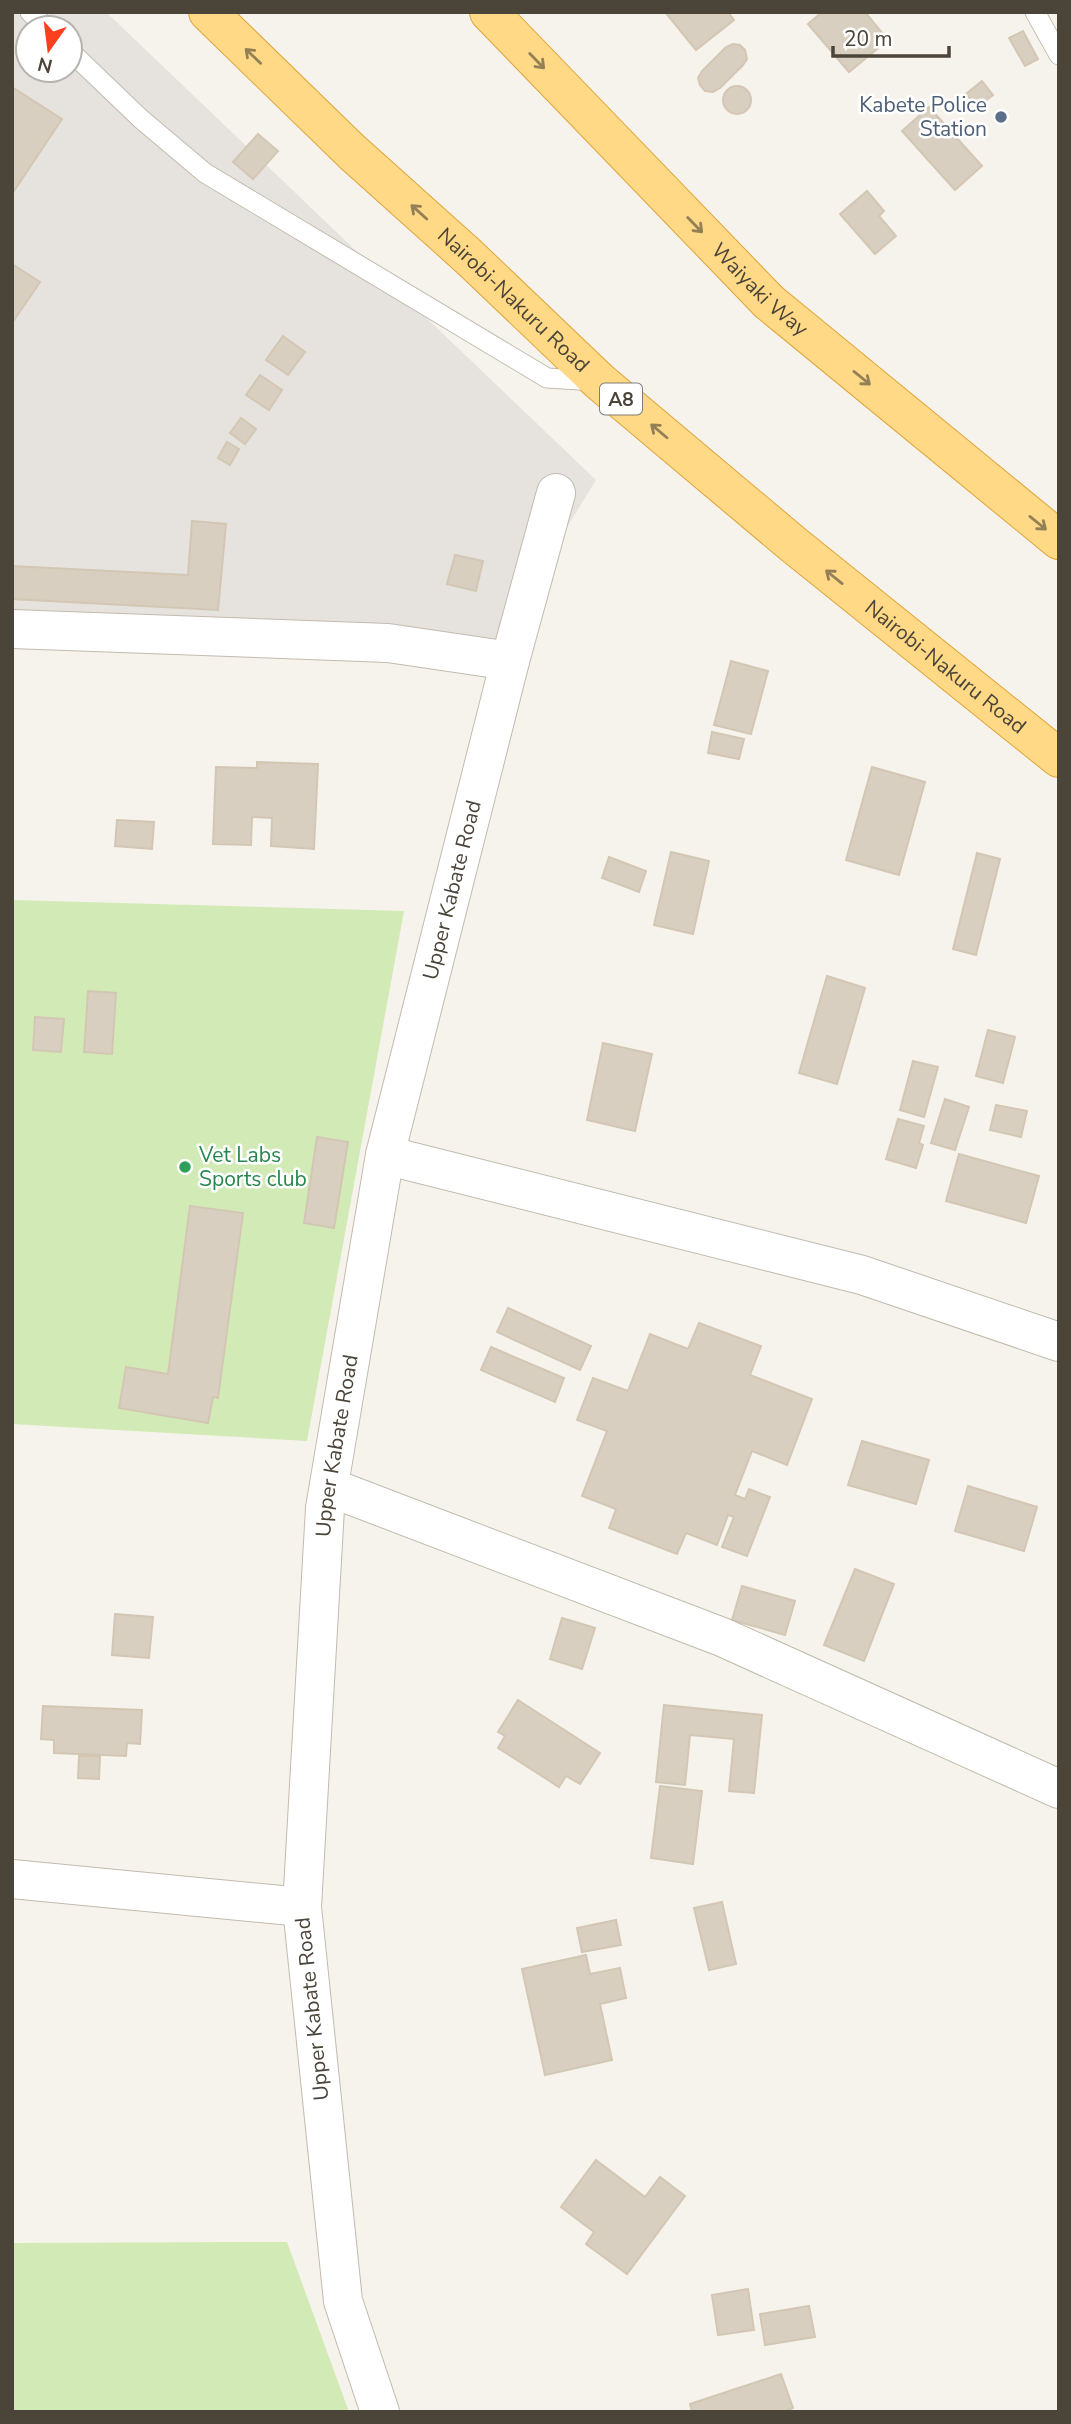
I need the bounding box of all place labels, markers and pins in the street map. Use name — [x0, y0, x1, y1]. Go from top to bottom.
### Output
place label: Kabete Police Station — [859, 91, 987, 143]
marker: Kabete Police Station — [993, 109, 1009, 125]
place label: Vet Labs Sports club — [198, 1141, 307, 1193]
marker: Vet Labs Sports club — [177, 1159, 193, 1175]

